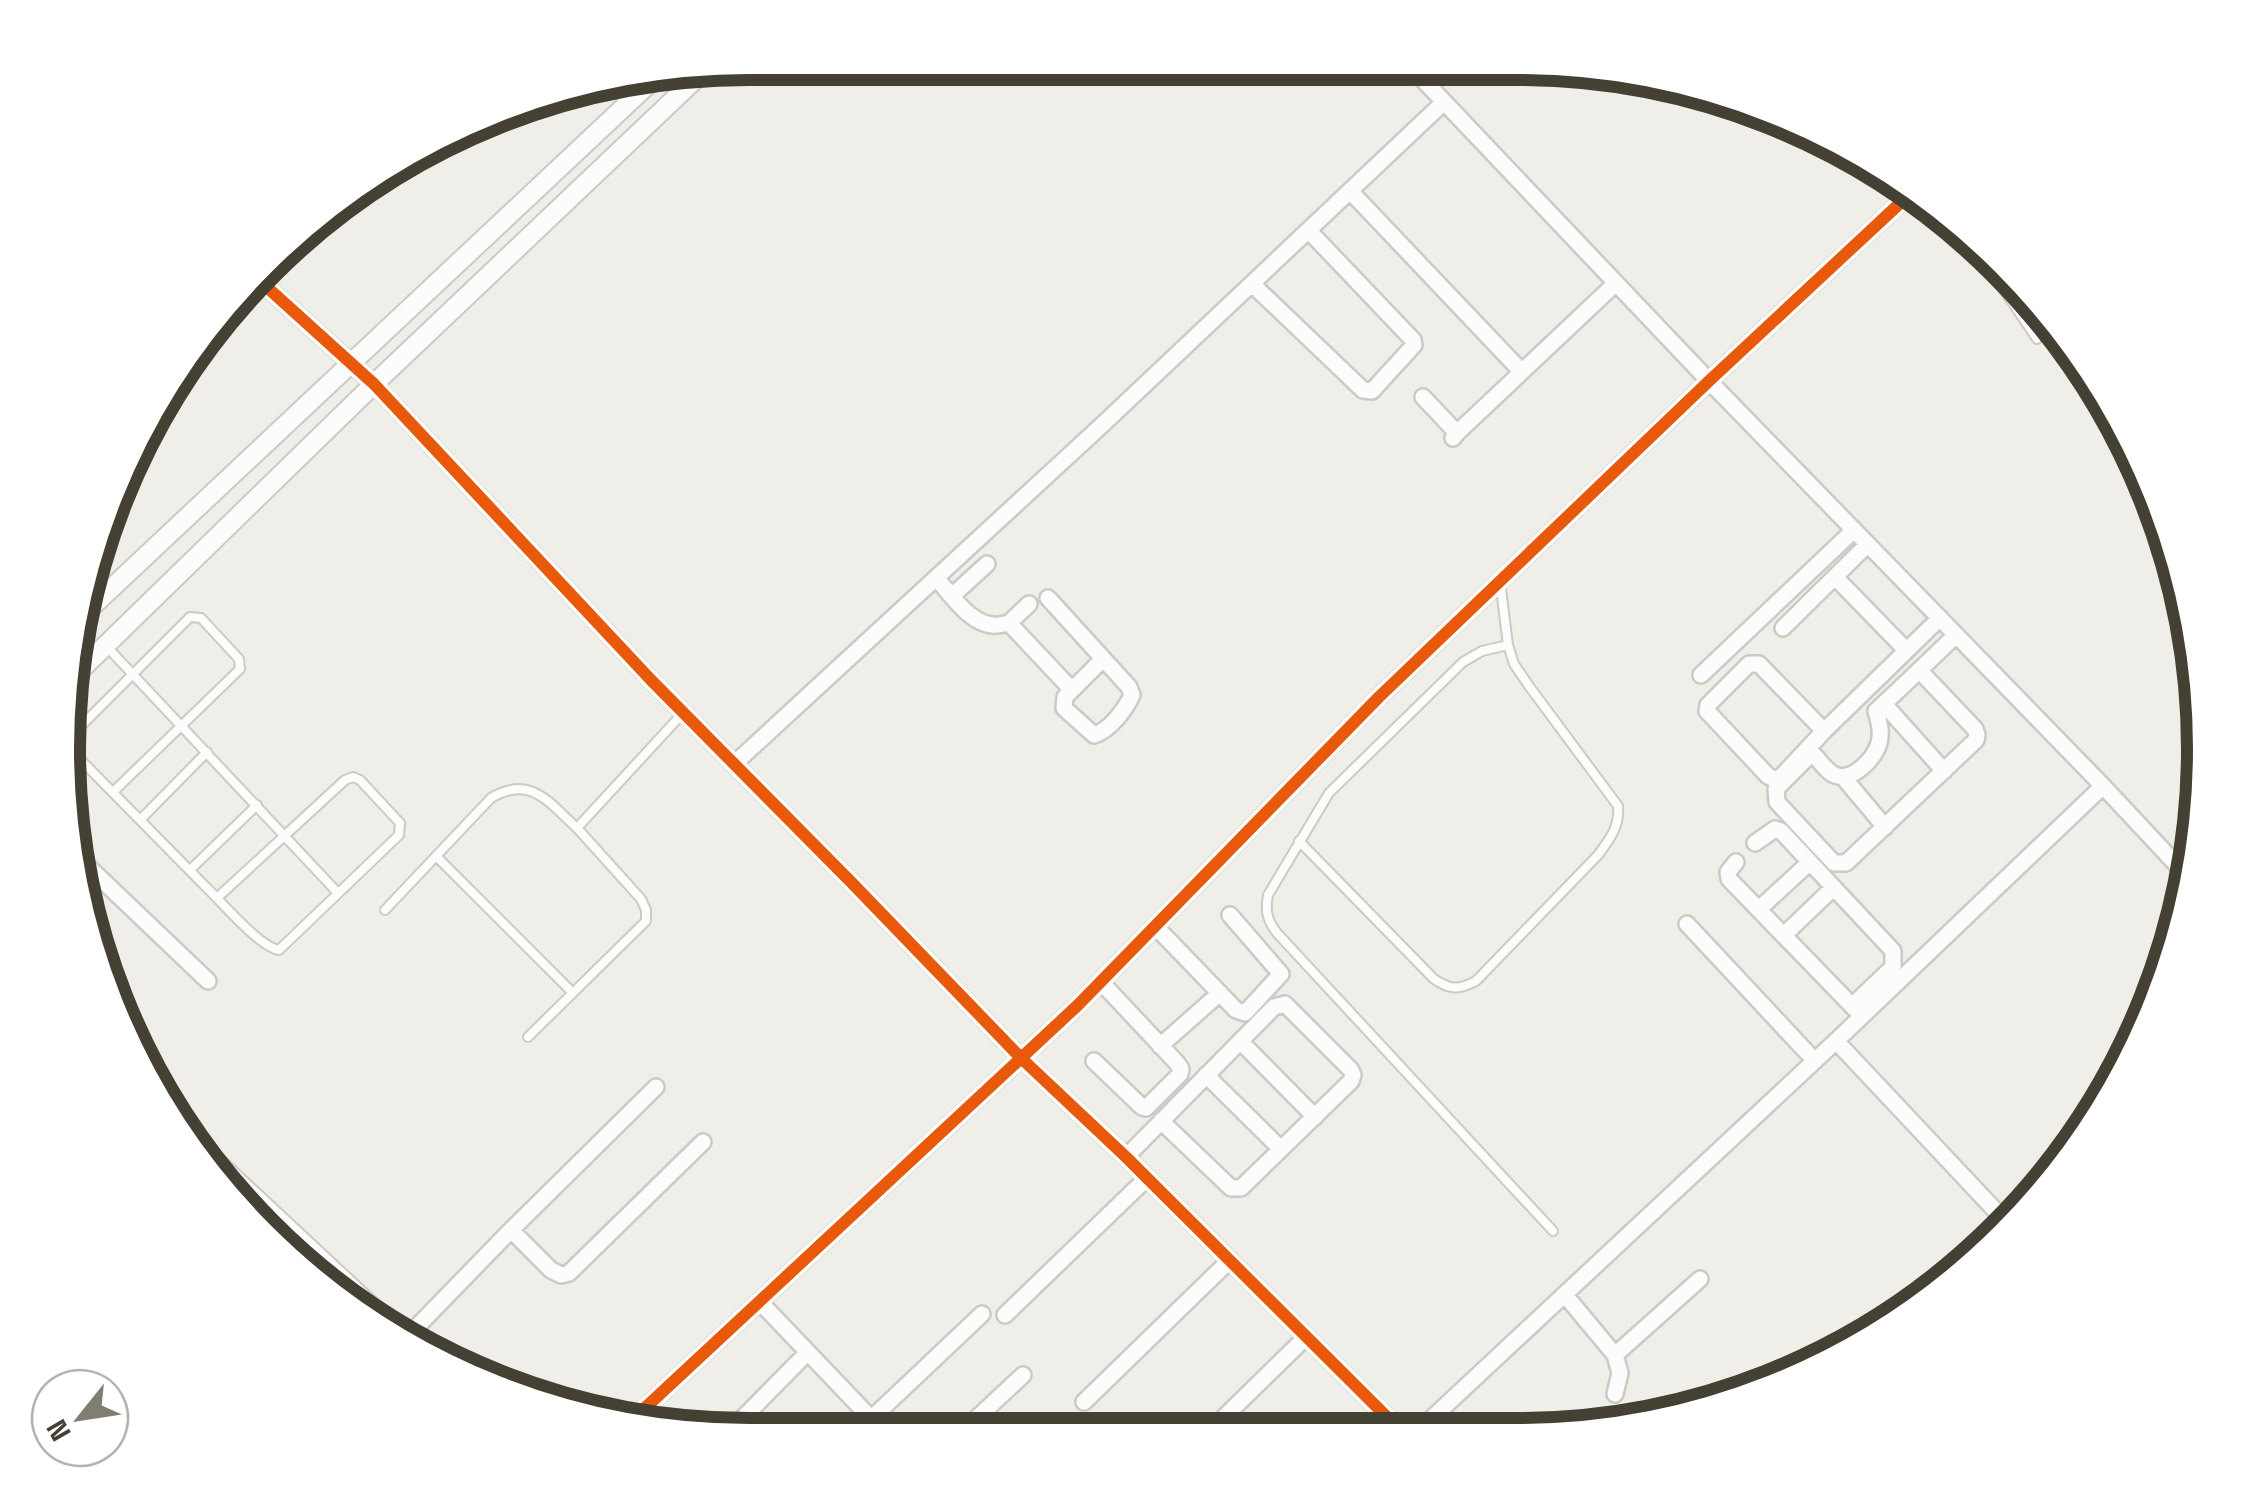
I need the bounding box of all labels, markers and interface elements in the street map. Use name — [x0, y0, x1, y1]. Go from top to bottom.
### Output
north arrow — [30, 1368, 130, 1468]
text: N — [38, 1413, 79, 1448]

